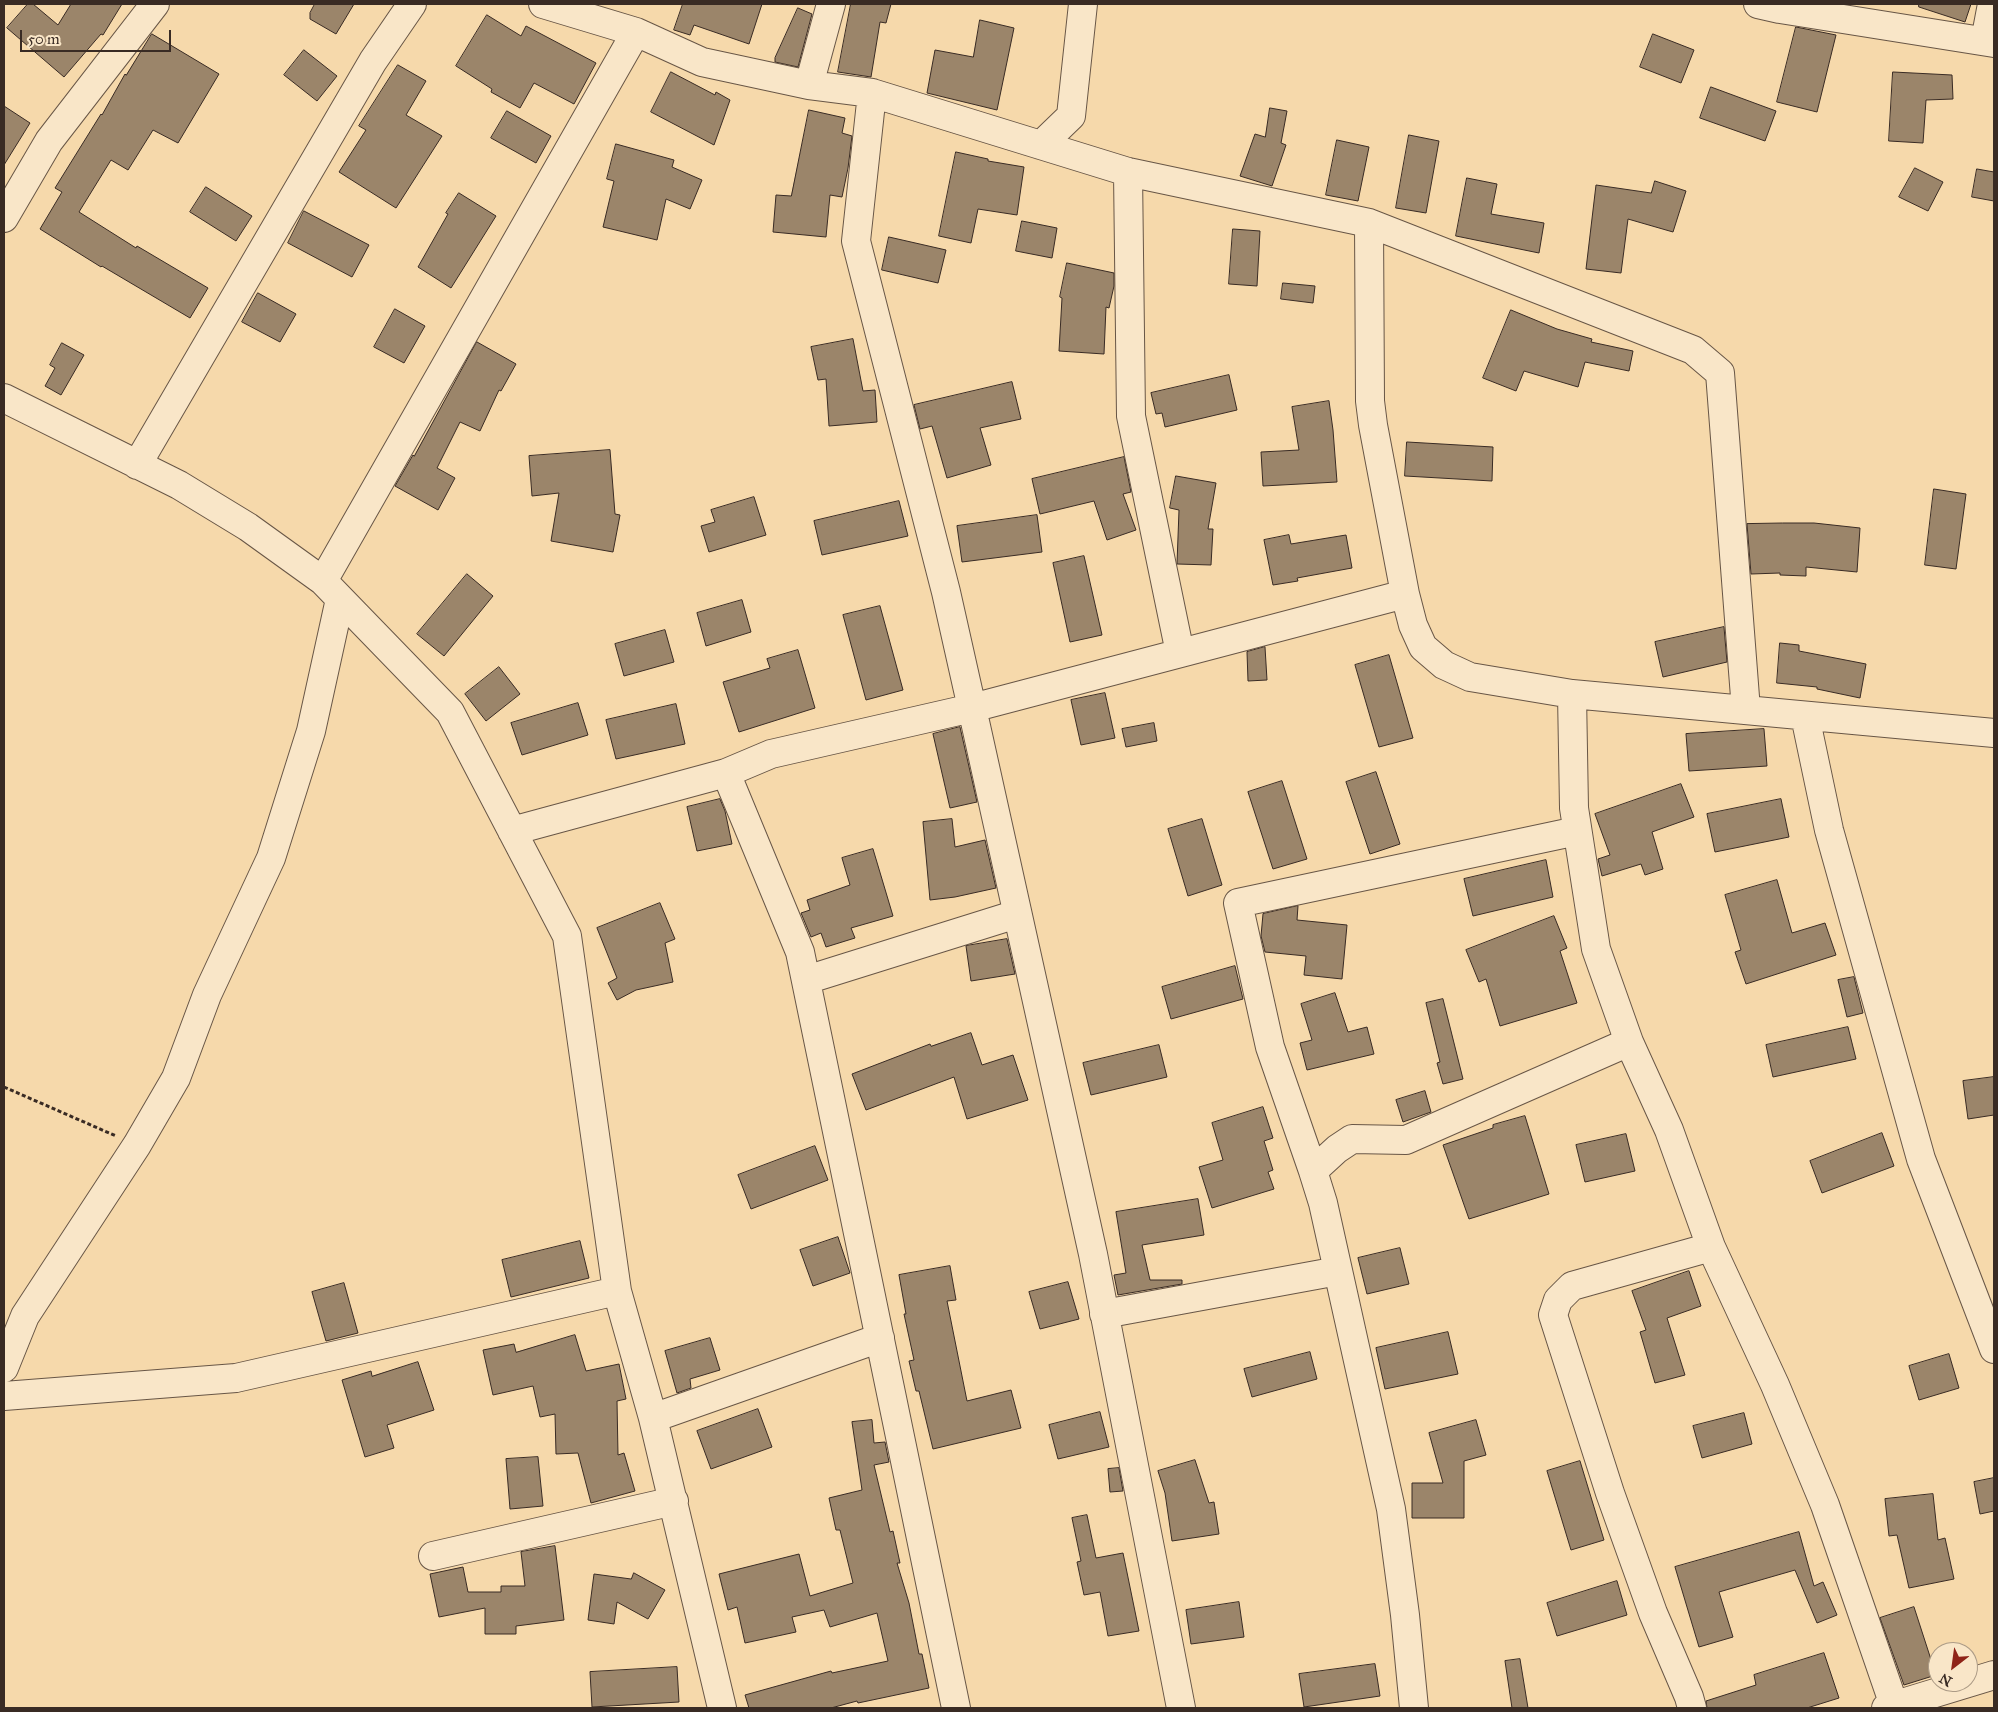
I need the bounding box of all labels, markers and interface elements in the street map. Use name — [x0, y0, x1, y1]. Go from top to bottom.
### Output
scale bar — [22, 20, 174, 52]
text: 50 m — [28, 30, 60, 48]
north arrow — [1928, 1642, 1978, 1692]
text: N — [1936, 1669, 1955, 1690]

